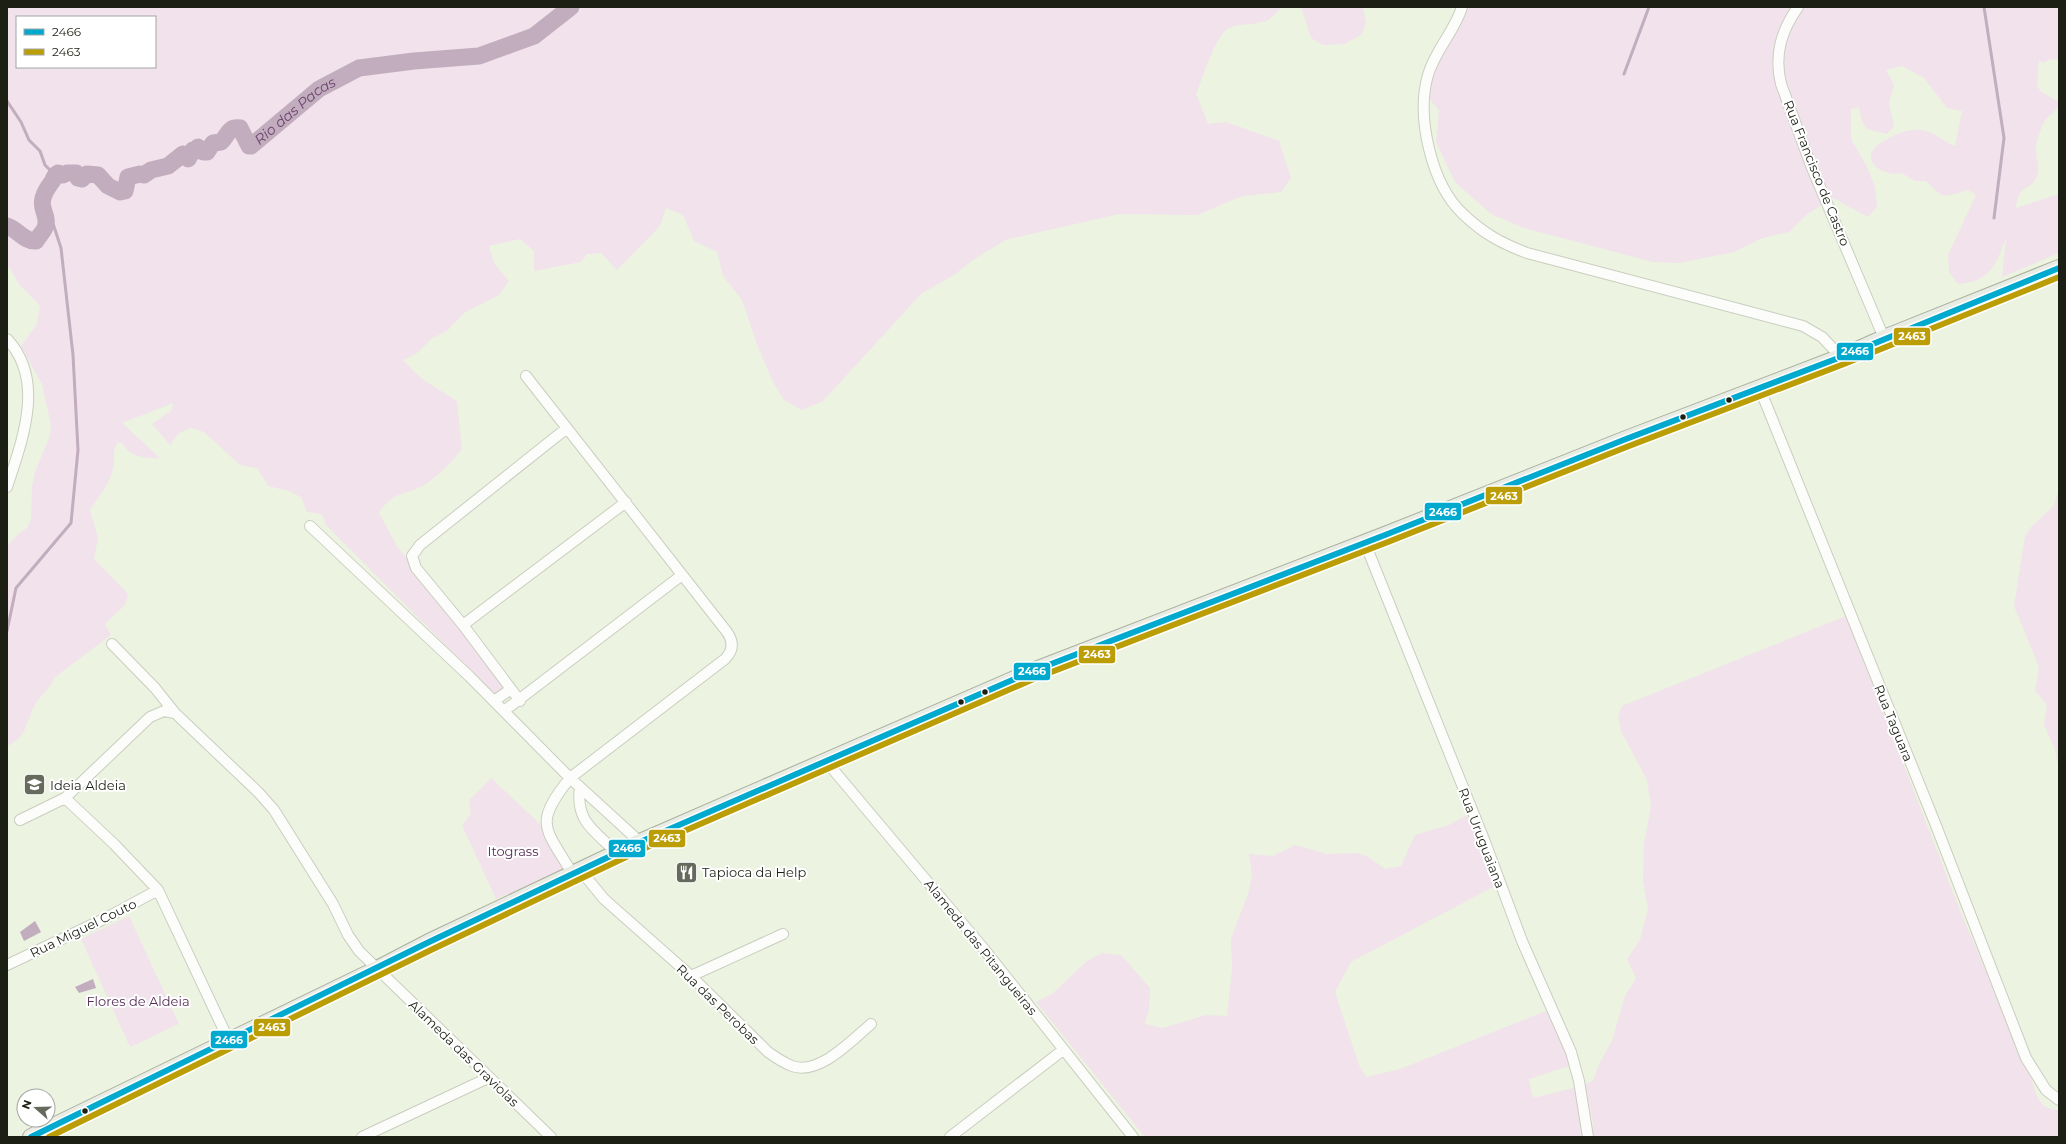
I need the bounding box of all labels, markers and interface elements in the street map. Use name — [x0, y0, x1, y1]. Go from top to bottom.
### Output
legend — [16, 16, 156, 68]
text: 2466 — [52, 24, 81, 39]
text: 2463 — [52, 44, 81, 59]
water label: Rio das Pacas — [250, 73, 339, 148]
street label: Rua Francisco de Castro — [1780, 98, 1854, 248]
line badge: 2463 — [1893, 327, 1931, 346]
text: 2463 — [1898, 329, 1926, 343]
line badge: 2466 — [1836, 342, 1874, 361]
text: 2466 — [1841, 344, 1869, 358]
unlabelled marker — [1724, 395, 1734, 405]
unlabelled marker — [1678, 412, 1688, 422]
line badge: 2463 — [1485, 486, 1523, 505]
text: 2463 — [1490, 489, 1518, 503]
line badge: 2466 — [1424, 502, 1462, 521]
text: 2466 — [1429, 505, 1457, 519]
line badge: 2463 — [1078, 645, 1116, 664]
text: 2463 — [1083, 647, 1111, 661]
line badge: 2466 — [1013, 662, 1051, 681]
text: 2466 — [1018, 664, 1046, 678]
street label: Rua Taguara — [1871, 682, 1917, 764]
unlabelled marker — [980, 687, 990, 697]
unlabelled marker — [956, 697, 966, 707]
school or university icon: Ideia Aldeia — [22, 772, 48, 798]
place label: Ideia Aldeia — [50, 777, 126, 793]
street label: Rua Uruguaiana — [1455, 785, 1509, 891]
line badge: 2463 — [648, 829, 686, 848]
text: 2463 — [653, 831, 681, 845]
line badge: 2466 — [608, 839, 646, 858]
text: 2466 — [613, 841, 641, 855]
park label: Itograss — [487, 843, 539, 859]
restaurant icon: Tapioca da Help — [673, 859, 699, 885]
place label: Tapioca da Help — [702, 864, 806, 880]
street label: Alameda das Pitangueiras — [921, 876, 1041, 1018]
street label: Rua Miguel Couto — [27, 895, 139, 961]
street label: Rua das Perobas — [673, 961, 763, 1047]
park label: Flores de Aldeia — [86, 993, 190, 1009]
street label: Alameda das Graviolas — [406, 996, 522, 1110]
line badge: 2463 — [253, 1018, 291, 1037]
text: 2463 — [258, 1020, 286, 1034]
line badge: 2466 — [210, 1030, 248, 1049]
text: 2466 — [215, 1033, 243, 1047]
north arrow — [16, 1088, 56, 1128]
text: N — [19, 1098, 35, 1111]
unlabelled marker — [80, 1106, 90, 1116]

